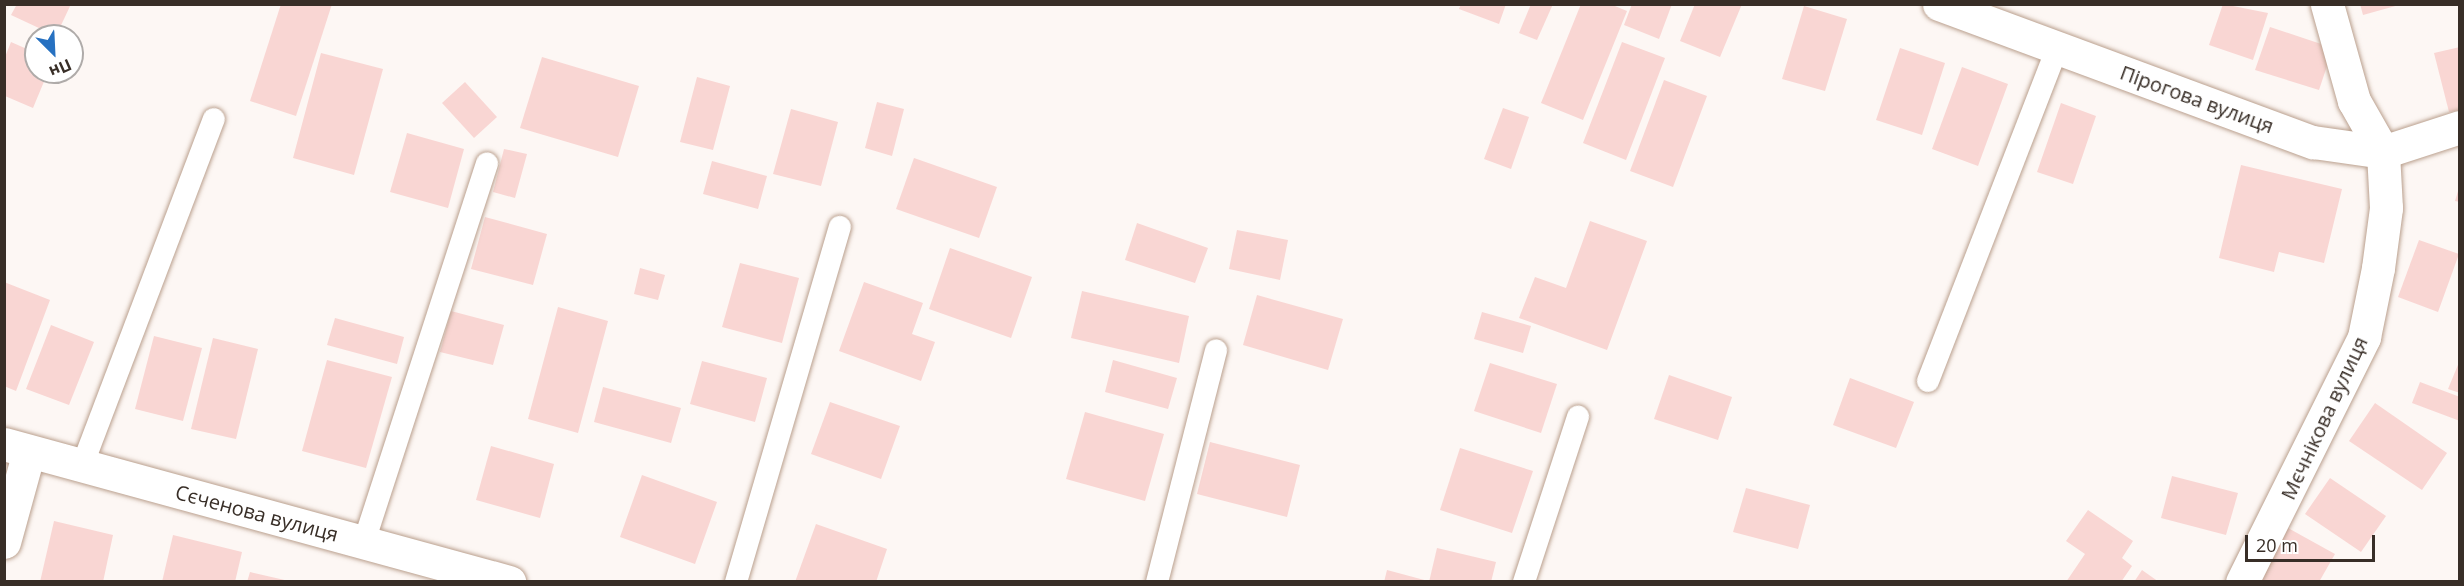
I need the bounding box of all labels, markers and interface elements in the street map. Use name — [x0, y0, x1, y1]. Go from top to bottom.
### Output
north arrow — [24, 24, 84, 84]
text: Пн — [46, 54, 75, 83]
street label: Пірогова вулиця — [2117, 60, 2277, 138]
street label: Мєчнікова вулиця — [2276, 333, 2372, 503]
street label: Сєченова вулиця — [173, 480, 341, 546]
scale bar — [2248, 523, 2378, 561]
text: 20 m — [2256, 533, 2298, 557]

